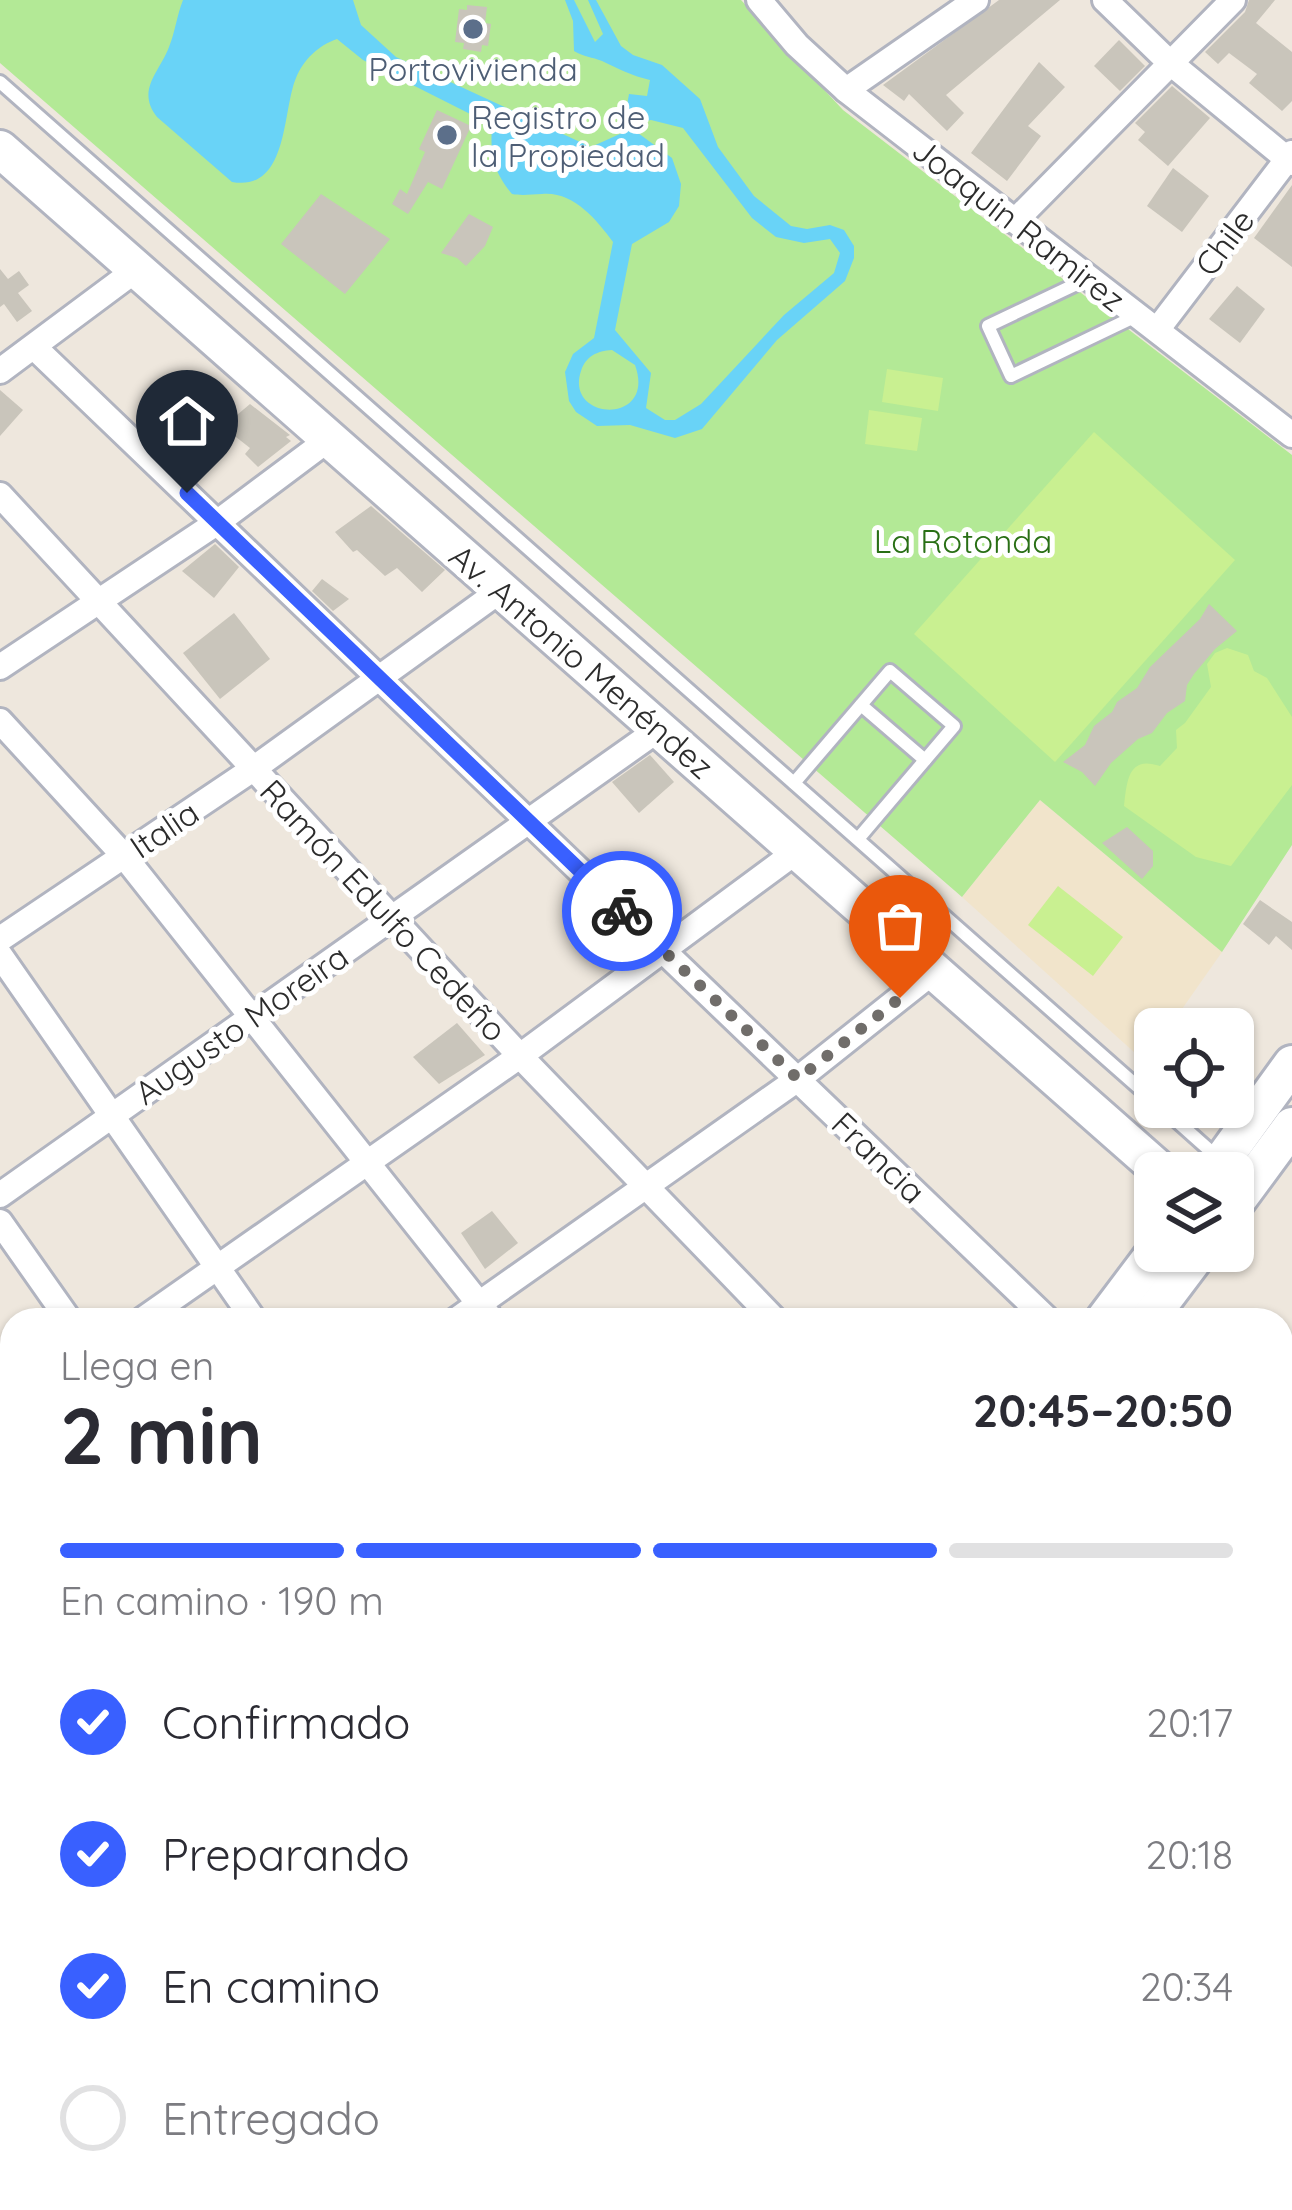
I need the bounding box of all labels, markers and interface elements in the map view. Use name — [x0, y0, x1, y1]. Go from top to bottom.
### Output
marker: Portovivienda — [460, 16, 486, 42]
place label: Portovivienda — [368, 48, 578, 89]
place label: Registro de la Propiedad — [471, 96, 665, 175]
marker: Registro de la Propiedad — [434, 122, 460, 148]
street label: Joaquin Ramirez — [905, 128, 1133, 320]
street label: Chile — [1186, 200, 1262, 284]
pin — [136, 370, 238, 493]
icon: home — [154, 388, 220, 454]
park label: La Rotonda — [874, 520, 1052, 561]
street label: Av. Antonio Menéndez — [442, 535, 722, 787]
street label: Ramón Edulfo Cedeño — [252, 771, 516, 1049]
street label: Italia — [122, 791, 206, 867]
courier — [562, 851, 682, 971]
pin — [849, 875, 951, 998]
icon: bike — [589, 878, 655, 944]
icon: bag — [867, 893, 933, 959]
street label: Augusto Moreira — [126, 935, 356, 1113]
map controls — [1134, 1008, 1254, 1272]
button: locate — [1134, 1008, 1254, 1128]
street label: Francia — [824, 1103, 934, 1211]
button: layers — [1134, 1152, 1254, 1272]
text: Llega en — [60, 1341, 214, 1390]
text: 20:45–20:50 — [973, 1382, 1233, 1438]
text: 2 min — [60, 1386, 263, 1484]
text: En camino · 190 m — [60, 1576, 384, 1625]
icon: check — [60, 1689, 126, 1755]
text: Confirmado — [162, 1694, 410, 1750]
text: 20:17 — [1146, 1698, 1233, 1747]
icon: check — [60, 1821, 126, 1887]
text: Preparando — [162, 1826, 410, 1882]
text: 20:18 — [1145, 1830, 1233, 1879]
icon: check — [60, 1953, 126, 2019]
text: En camino — [162, 1958, 380, 2014]
text: 20:34 — [1140, 1962, 1233, 2011]
text: Entregado — [162, 2090, 380, 2146]

